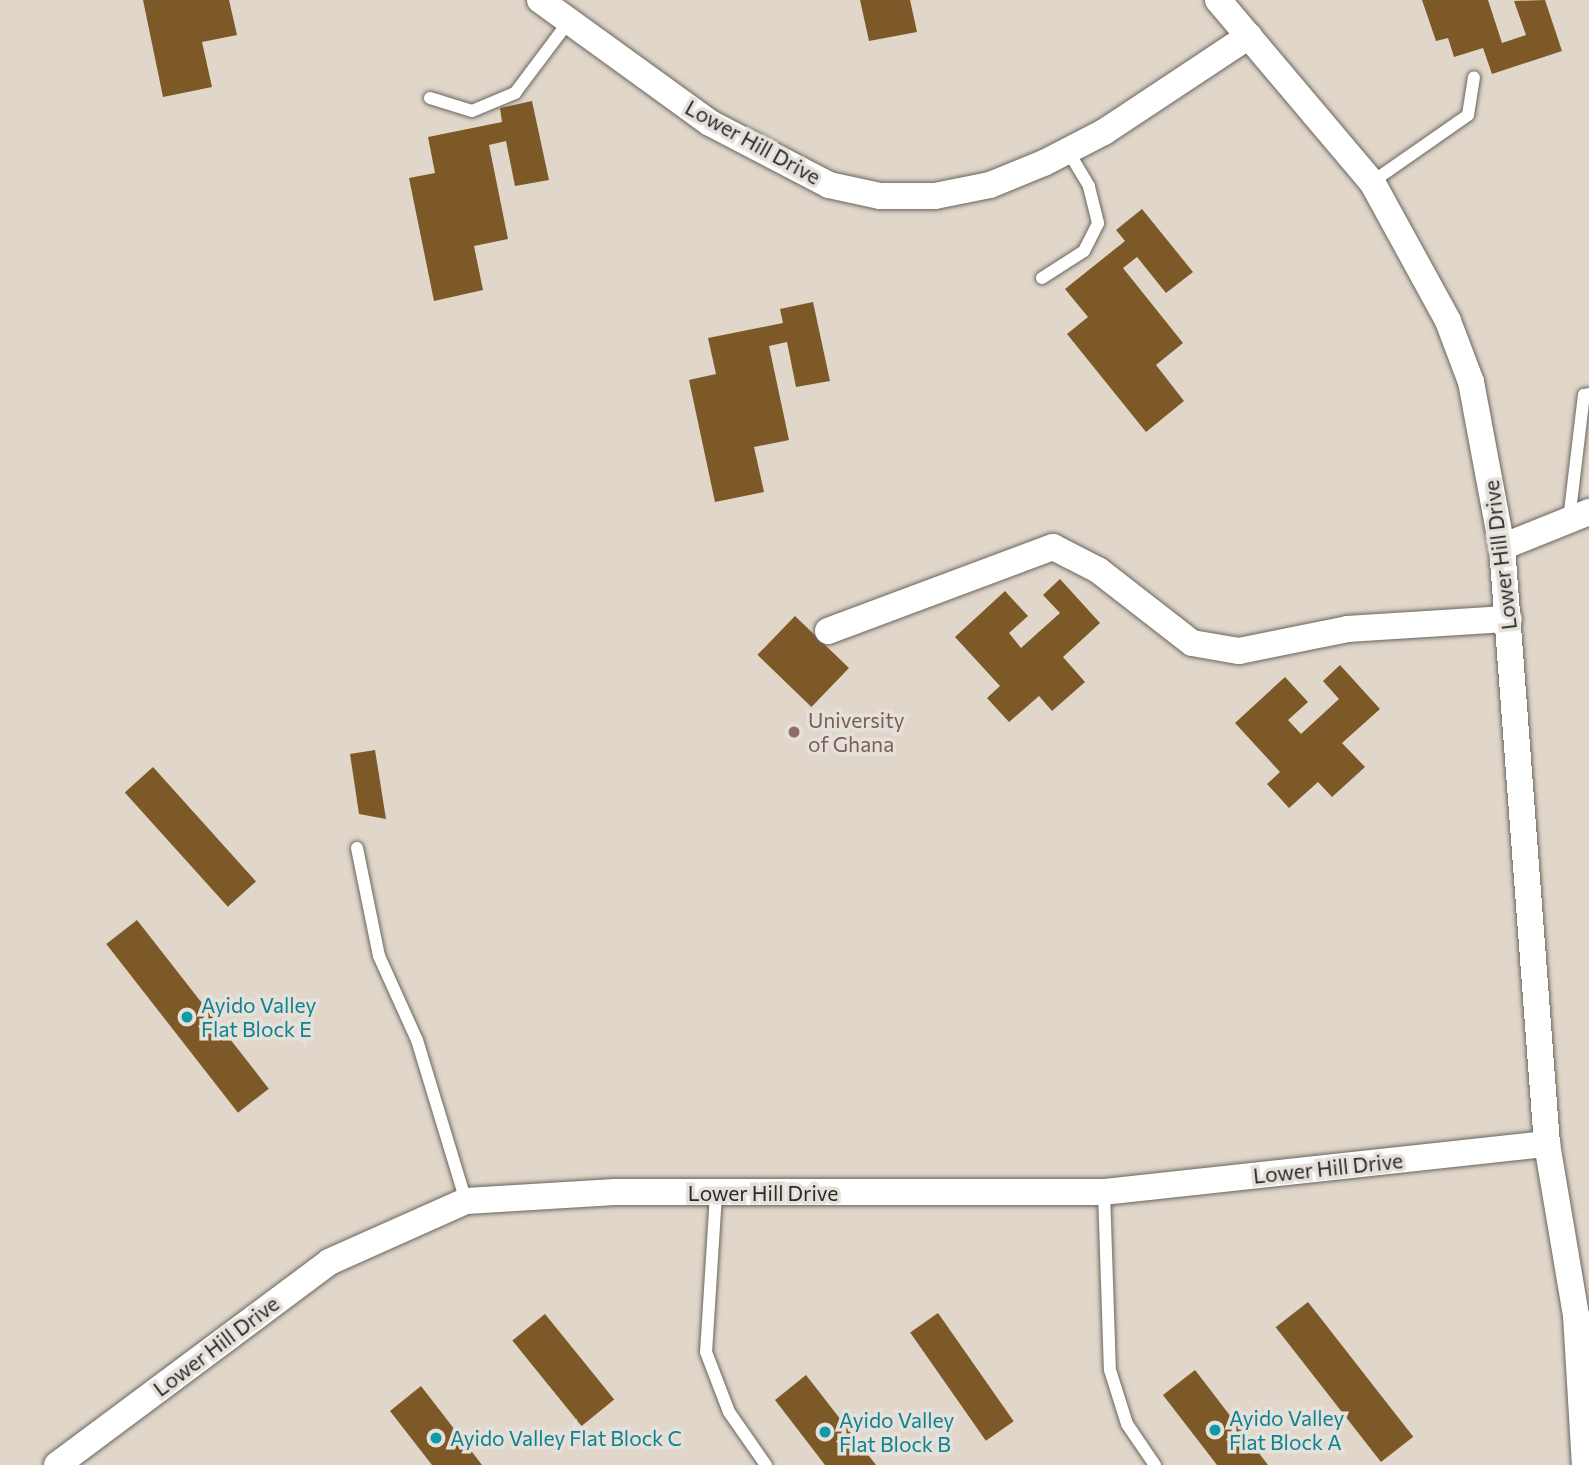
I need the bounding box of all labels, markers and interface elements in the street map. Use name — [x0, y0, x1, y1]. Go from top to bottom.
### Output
street label: Lower Hill Drive — [681, 94, 825, 190]
street label: Lower Hill Drive — [1478, 479, 1522, 631]
place label: University of Ghana — [808, 707, 905, 757]
marker: University of Ghana — [786, 724, 802, 740]
place label: Ayido Valley Flat Block E — [201, 992, 316, 1042]
marker: Ayido Valley Flat Block E — [179, 1009, 195, 1025]
street label: Lower Hill Drive — [1252, 1148, 1404, 1188]
street label: Lower Hill Drive — [688, 1180, 838, 1206]
street label: Lower Hill Drive — [148, 1291, 284, 1401]
place label: Ayido Valley Flat Block A — [1229, 1405, 1344, 1455]
place label: Ayido Valley Flat Block B — [839, 1407, 954, 1457]
marker: Ayido Valley Flat Block A — [1207, 1422, 1223, 1438]
marker: Ayido Valley Flat Block B — [817, 1424, 833, 1440]
place label: Ayido Valley Flat Block C — [450, 1425, 682, 1451]
marker: Ayido Valley Flat Block C — [428, 1430, 444, 1446]

